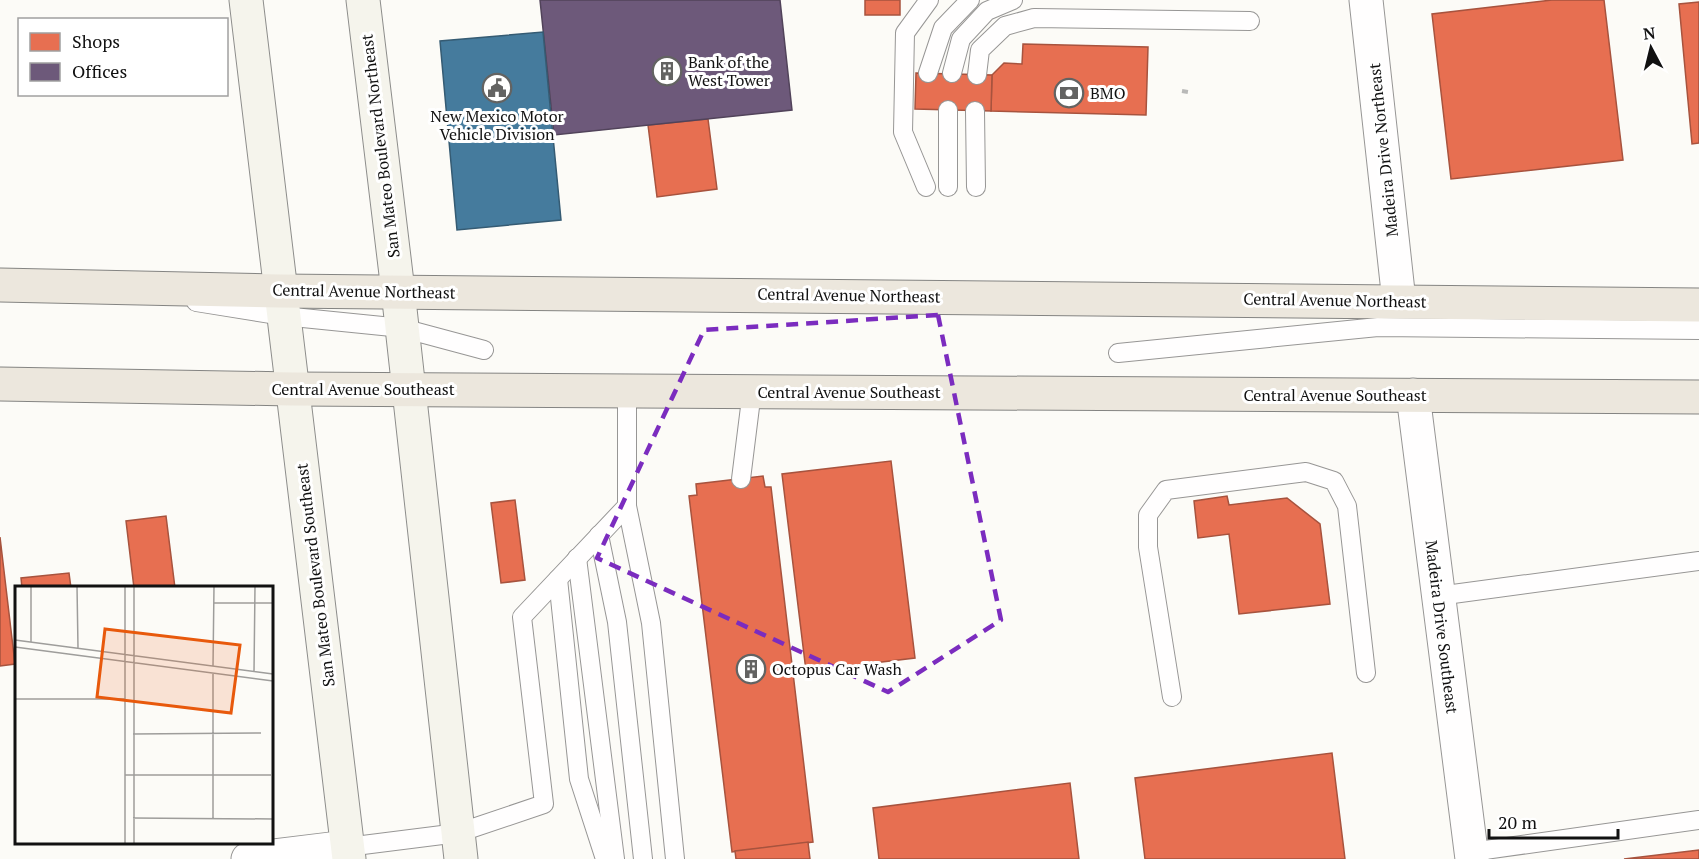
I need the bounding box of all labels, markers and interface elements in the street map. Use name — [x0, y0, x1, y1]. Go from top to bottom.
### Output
legend — [18, 18, 228, 96]
north arrow — [1621, 18, 1681, 78]
text: N — [1642, 21, 1657, 45]
text: Shops — [72, 29, 120, 53]
street label: San Mateo Boulevard Northeast — [355, 33, 405, 259]
place label: Bank of the West Tower — [688, 51, 771, 91]
building icon: Bank of the West Tower — [651, 55, 683, 87]
text: Offices — [72, 59, 127, 83]
street label: Madeira Drive Northeast — [1363, 62, 1403, 238]
public building icon: New Mexico Motor Vehicle Division — [481, 72, 513, 104]
bank icon: BMO — [1053, 77, 1085, 109]
place label: BMO — [1090, 82, 1126, 104]
place label: New Mexico Motor Vehicle Division — [430, 105, 565, 145]
street label: Central Avenue Northeast — [272, 278, 456, 304]
street label: Central Avenue Northeast — [757, 282, 941, 308]
street label: Central Avenue Northeast — [1243, 287, 1427, 313]
street label: Central Avenue Southeast — [271, 378, 455, 400]
street label: Central Avenue Southeast — [757, 381, 941, 403]
street label: Central Avenue Southeast — [1243, 384, 1427, 406]
street label: San Mateo Boulevard Southeast — [290, 462, 340, 688]
street label: Madeira Drive Southeast — [1420, 539, 1464, 715]
inset map — [15, 586, 273, 844]
building icon: Octopus Car Wash — [735, 653, 767, 685]
place label: Octopus Car Wash — [772, 658, 902, 680]
scale bar — [1489, 802, 1618, 840]
text: 20 m — [1498, 810, 1538, 834]

